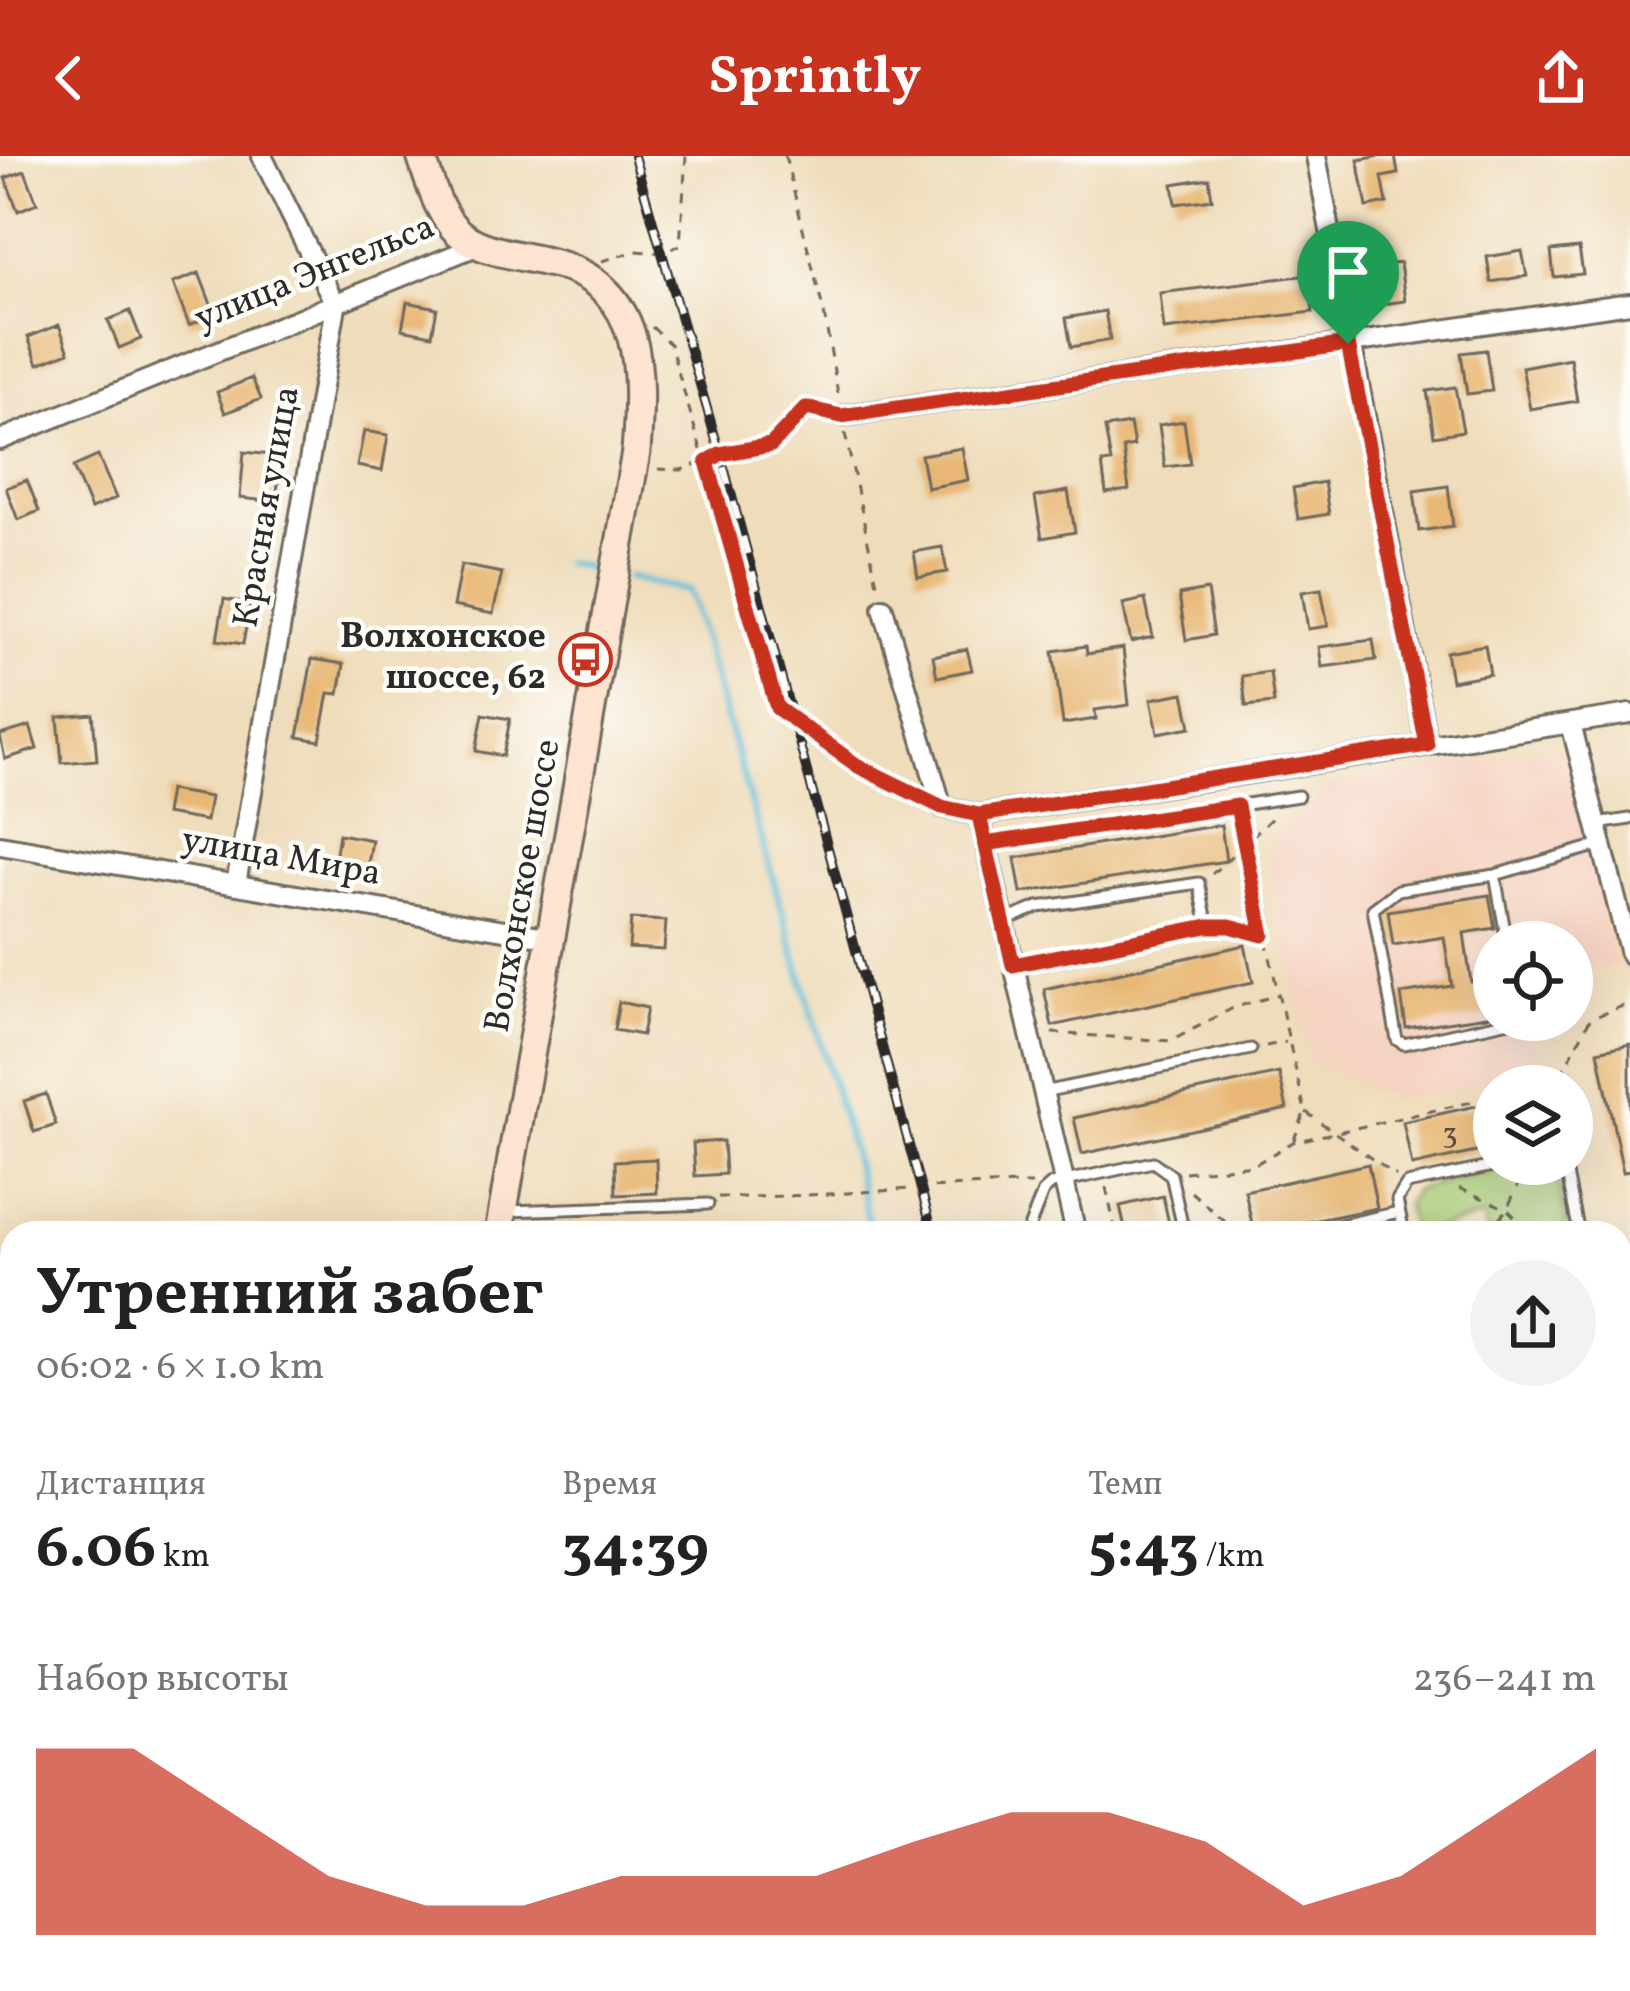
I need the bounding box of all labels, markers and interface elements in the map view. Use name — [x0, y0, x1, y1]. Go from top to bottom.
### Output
text: Sprintly — [709, 41, 921, 116]
icon: back — [36, 45, 102, 111]
icon: share — [1528, 45, 1594, 111]
street label: улица Энгельса — [187, 203, 443, 345]
pin — [1297, 221, 1399, 344]
icon: arrive — [1315, 239, 1381, 305]
street label: Красная улица — [222, 383, 314, 631]
place label: Волхонское шоссе, 62 — [340, 613, 546, 704]
bus stop icon: Волхонское шоссе, 62 — [557, 631, 613, 687]
street label: Волхонское шоссе — [474, 735, 574, 1037]
street label: улица Мира — [177, 816, 385, 900]
map controls — [1473, 921, 1593, 1185]
button: locate — [1473, 921, 1593, 1041]
button: layers — [1473, 1065, 1593, 1185]
house number: 3 — [1442, 1114, 1458, 1156]
text: Утренний забег — [36, 1250, 543, 1342]
button: share — [1470, 1260, 1596, 1386]
text: 06:02 · 6 × 1.0 km — [36, 1341, 325, 1395]
text: Дистанция — [36, 1463, 206, 1509]
text: Время — [562, 1463, 657, 1509]
text: Темп — [1088, 1463, 1162, 1509]
text: 6.06 — [36, 1509, 156, 1592]
text: 34:39 — [562, 1509, 709, 1592]
text: 5:43 — [1088, 1509, 1199, 1592]
text: km — [156, 1535, 210, 1581]
text: /km — [1199, 1535, 1265, 1581]
text: Набор высоты — [36, 1653, 289, 1707]
text: 236–241 m — [1413, 1653, 1596, 1707]

